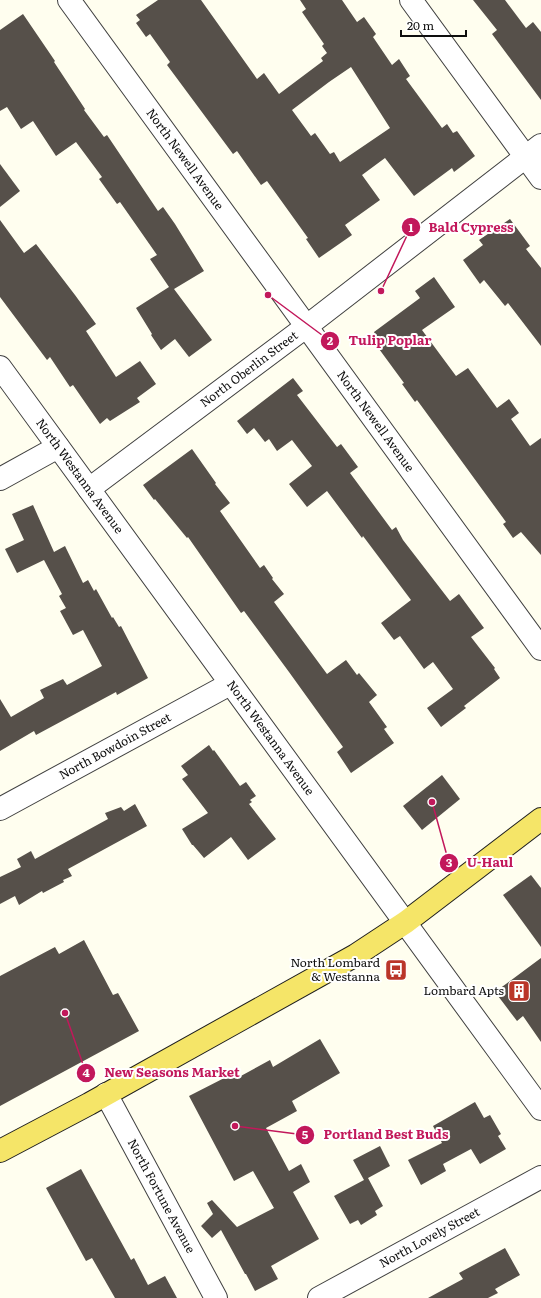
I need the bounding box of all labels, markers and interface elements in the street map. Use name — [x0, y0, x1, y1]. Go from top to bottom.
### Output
scale bar — [401, 12, 466, 38]
text: 20 m — [407, 16, 434, 34]
street label: North Newell Avenue — [143, 104, 229, 213]
callout: Bald Cypress — [401, 215, 521, 240]
text: Bald Cypress — [429, 217, 514, 236]
text: 1 — [409, 218, 414, 236]
street label: North Oberlin Street — [196, 326, 301, 411]
callout: Tulip Poplar — [320, 328, 439, 353]
text: Tulip Poplar — [349, 330, 431, 349]
text: 2 — [327, 331, 334, 349]
street label: North Newell Avenue — [333, 366, 419, 475]
street label: North Westanna Avenue — [32, 414, 128, 537]
street label: North Westanna Avenue — [223, 676, 319, 799]
street label: North Bowdoin Street — [55, 708, 174, 783]
callout: U-Haul — [439, 850, 521, 875]
text: U-Haul — [467, 852, 513, 871]
text: 3 — [446, 853, 453, 871]
place label: North Lombard & Westanna — [290, 953, 381, 985]
bus stop icon: North Lombard & Westanna — [383, 957, 409, 983]
building icon: Lombard Apts — [506, 978, 532, 1004]
place label: Lombard Apts — [423, 981, 505, 999]
callout: New Seasons Market — [76, 1060, 248, 1085]
text: New Seasons Market — [104, 1062, 240, 1081]
text: 4 — [82, 1063, 90, 1081]
callout: Portland Best Buds — [295, 1122, 456, 1147]
text: Portland Best Buds — [324, 1124, 449, 1143]
text: 5 — [302, 1125, 309, 1143]
street label: North Fortune Avenue — [124, 1135, 200, 1256]
street label: North Lovely Street — [376, 1202, 483, 1272]

